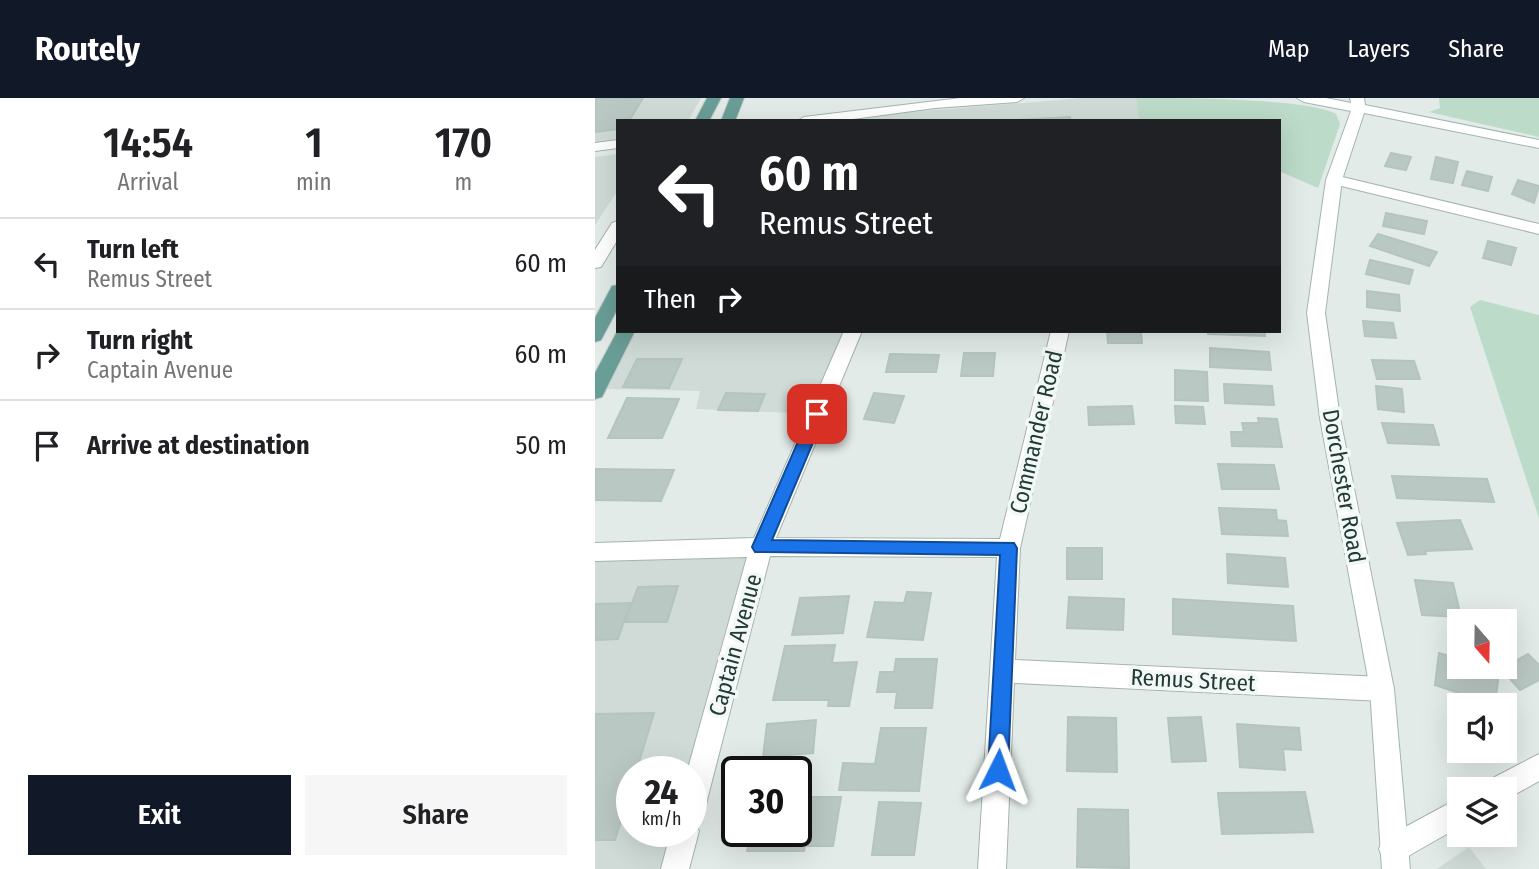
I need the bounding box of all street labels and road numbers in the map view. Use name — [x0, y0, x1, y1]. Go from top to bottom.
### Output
street label: Commander Road — [1004, 348, 1068, 516]
street label: Dorchester Road — [1317, 407, 1371, 565]
street label: Captain Avenue — [703, 571, 767, 719]
street label: Remus Street — [1130, 663, 1257, 697]

